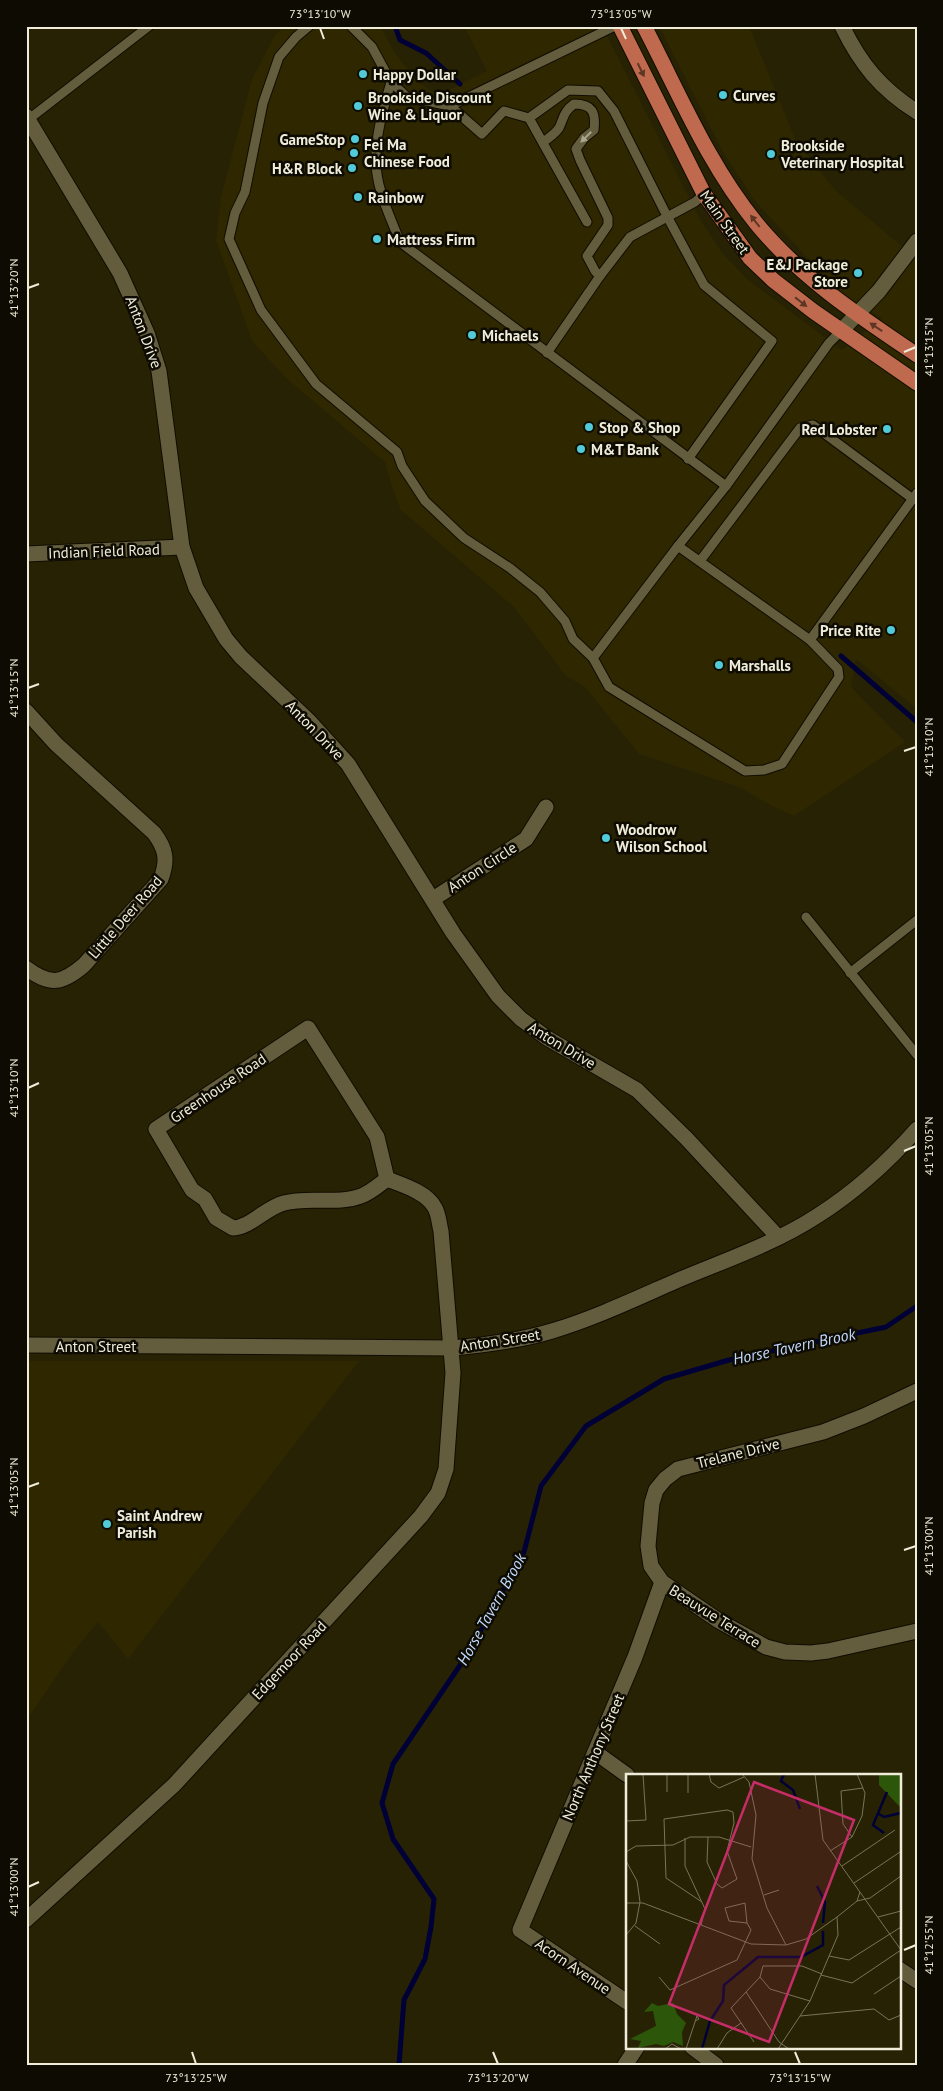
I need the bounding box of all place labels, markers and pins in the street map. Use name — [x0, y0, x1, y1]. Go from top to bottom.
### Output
place label: Happy Dollar — [373, 65, 457, 84]
marker: Happy Dollar — [357, 68, 369, 80]
place label: Curves — [733, 86, 776, 105]
place label: Brookside Discount Wine & Liquor — [368, 88, 492, 124]
marker: Curves — [717, 89, 729, 101]
marker: Brookside Discount Wine & Liquor — [352, 100, 364, 112]
place label: GameStop — [279, 130, 345, 149]
marker: GameStop — [349, 133, 361, 145]
place label: Fei Ma Chinese Food — [364, 135, 450, 171]
place label: Brookside Veterinary Hospital — [780, 136, 904, 172]
marker: Fei Ma Chinese Food — [348, 147, 360, 159]
marker: Brookside Veterinary Hospital — [765, 148, 777, 160]
place label: H&R Block — [272, 159, 343, 178]
marker: H&R Block — [346, 162, 358, 174]
place label: Rainbow — [368, 188, 424, 207]
marker: Rainbow — [352, 191, 364, 203]
place label: Mattress Firm — [387, 230, 475, 249]
marker: Mattress Firm — [371, 233, 383, 245]
place label: E&J Package Store — [767, 255, 848, 291]
marker: E&J Package Store — [852, 267, 864, 279]
place label: Michaels — [482, 326, 539, 345]
marker: Michaels — [466, 329, 478, 341]
place label: Stop & Shop — [599, 418, 680, 437]
place label: Red Lobster — [802, 420, 878, 439]
marker: Stop & Shop — [583, 421, 595, 433]
marker: Red Lobster — [881, 423, 893, 435]
place label: M&T Bank — [591, 440, 659, 459]
marker: M&T Bank — [575, 443, 587, 455]
place label: Price Rite — [820, 621, 881, 640]
marker: Price Rite — [885, 624, 897, 636]
place label: Marshalls — [729, 656, 791, 675]
marker: Marshalls — [713, 659, 725, 671]
place label: Woodrow Wilson School — [616, 820, 707, 856]
marker: Woodrow Wilson School — [600, 832, 612, 844]
place label: Saint Andrew Parish — [117, 1506, 202, 1542]
marker: Saint Andrew Parish — [101, 1518, 113, 1530]

